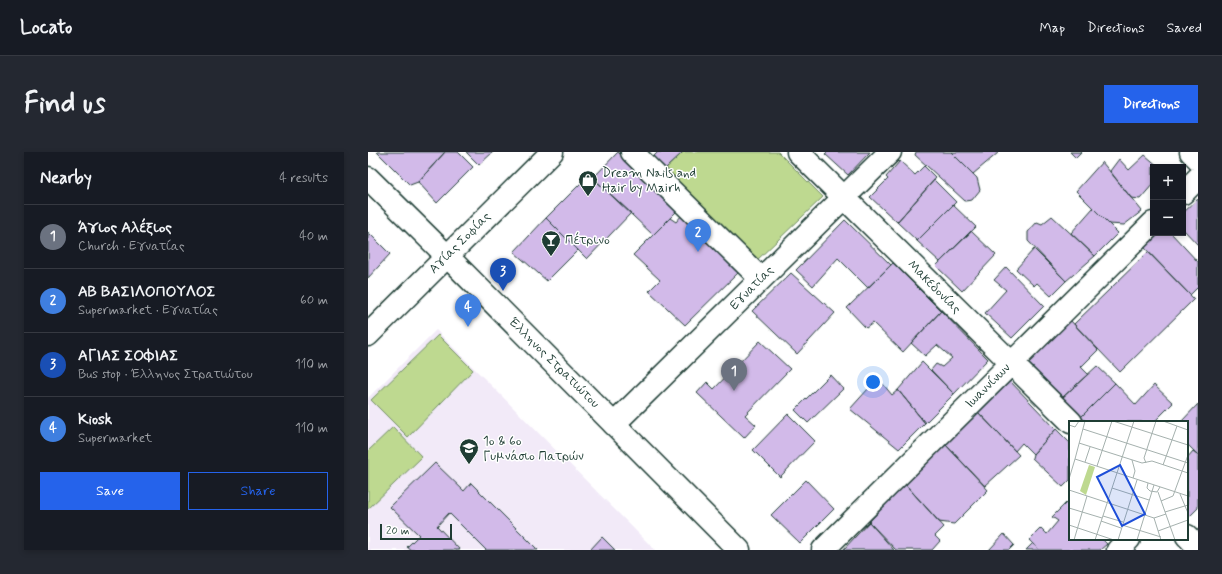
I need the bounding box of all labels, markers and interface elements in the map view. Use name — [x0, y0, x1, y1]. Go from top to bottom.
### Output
text: Locato — [20, 15, 72, 40]
text: Map — [1039, 19, 1065, 37]
text: Directions — [1087, 19, 1145, 37]
text: Saved — [1167, 19, 1202, 37]
button: Directions — [1104, 85, 1198, 123]
text: Find us — [24, 86, 105, 123]
map controls — [1150, 164, 1186, 236]
button: + — [1150, 164, 1186, 200]
place label: Dream Nails and Hair by Mairh — [602, 165, 696, 197]
text: Nearby — [40, 167, 92, 189]
shop icon: Dream Nails and Hair by Mairh — [577, 169, 599, 197]
text: 4 results — [279, 170, 328, 187]
button: − — [1150, 200, 1186, 236]
street label: Αγίας Σοφίας — [425, 208, 495, 278]
text: Άγιος Αλέξιος — [78, 218, 172, 238]
pin: 2 — [685, 219, 711, 252]
text: 1 — [50, 228, 56, 245]
text: 40 m — [299, 228, 328, 245]
bar icon: Πέτρινο — [540, 229, 562, 257]
place label: Πέτρινο — [565, 232, 610, 249]
text: Church · Εγνατίας — [78, 238, 185, 255]
street label: Μακεδονίας — [903, 256, 965, 318]
pin: 3 — [490, 258, 516, 291]
street label: Εγνατίας — [726, 262, 778, 314]
text: ΑΒ ΒΑΣΙΛΟΠΟΥΛΟΣ — [78, 282, 216, 302]
text: 2 — [50, 292, 56, 309]
text: 60 m — [300, 292, 328, 309]
pin: 4 — [455, 294, 481, 327]
text: Supermarket · Εγνατίας — [78, 302, 218, 319]
street label: Έλληνος Στρατιώτου — [505, 314, 603, 412]
text: ΑΓΙΑΣ ΣΟΦΙΑΣ — [78, 346, 178, 366]
text: 3 — [50, 356, 56, 373]
text: 110 m — [295, 356, 328, 373]
pin: 1 — [721, 358, 747, 391]
street label: Ιωαννίνων — [962, 360, 1014, 412]
text: Bus stop · Έλληνος Στρατιώτου — [78, 366, 253, 383]
your location — [863, 372, 883, 392]
text: Kiosk — [78, 410, 112, 430]
text: 4 — [49, 420, 57, 437]
text: 110 m — [295, 420, 328, 437]
inset map — [1069, 421, 1188, 540]
text: Supermarket — [78, 430, 152, 447]
place label: 1ο & 6ο Γυμνάσιο Πατρών — [483, 433, 584, 465]
school or university icon: 1ο & 6ο Γυμνάσιο Πατρών — [458, 437, 480, 465]
button: Save — [40, 472, 180, 510]
button: Share — [188, 472, 328, 510]
scale bar — [380, 522, 452, 541]
text: 20 m — [386, 524, 409, 538]

